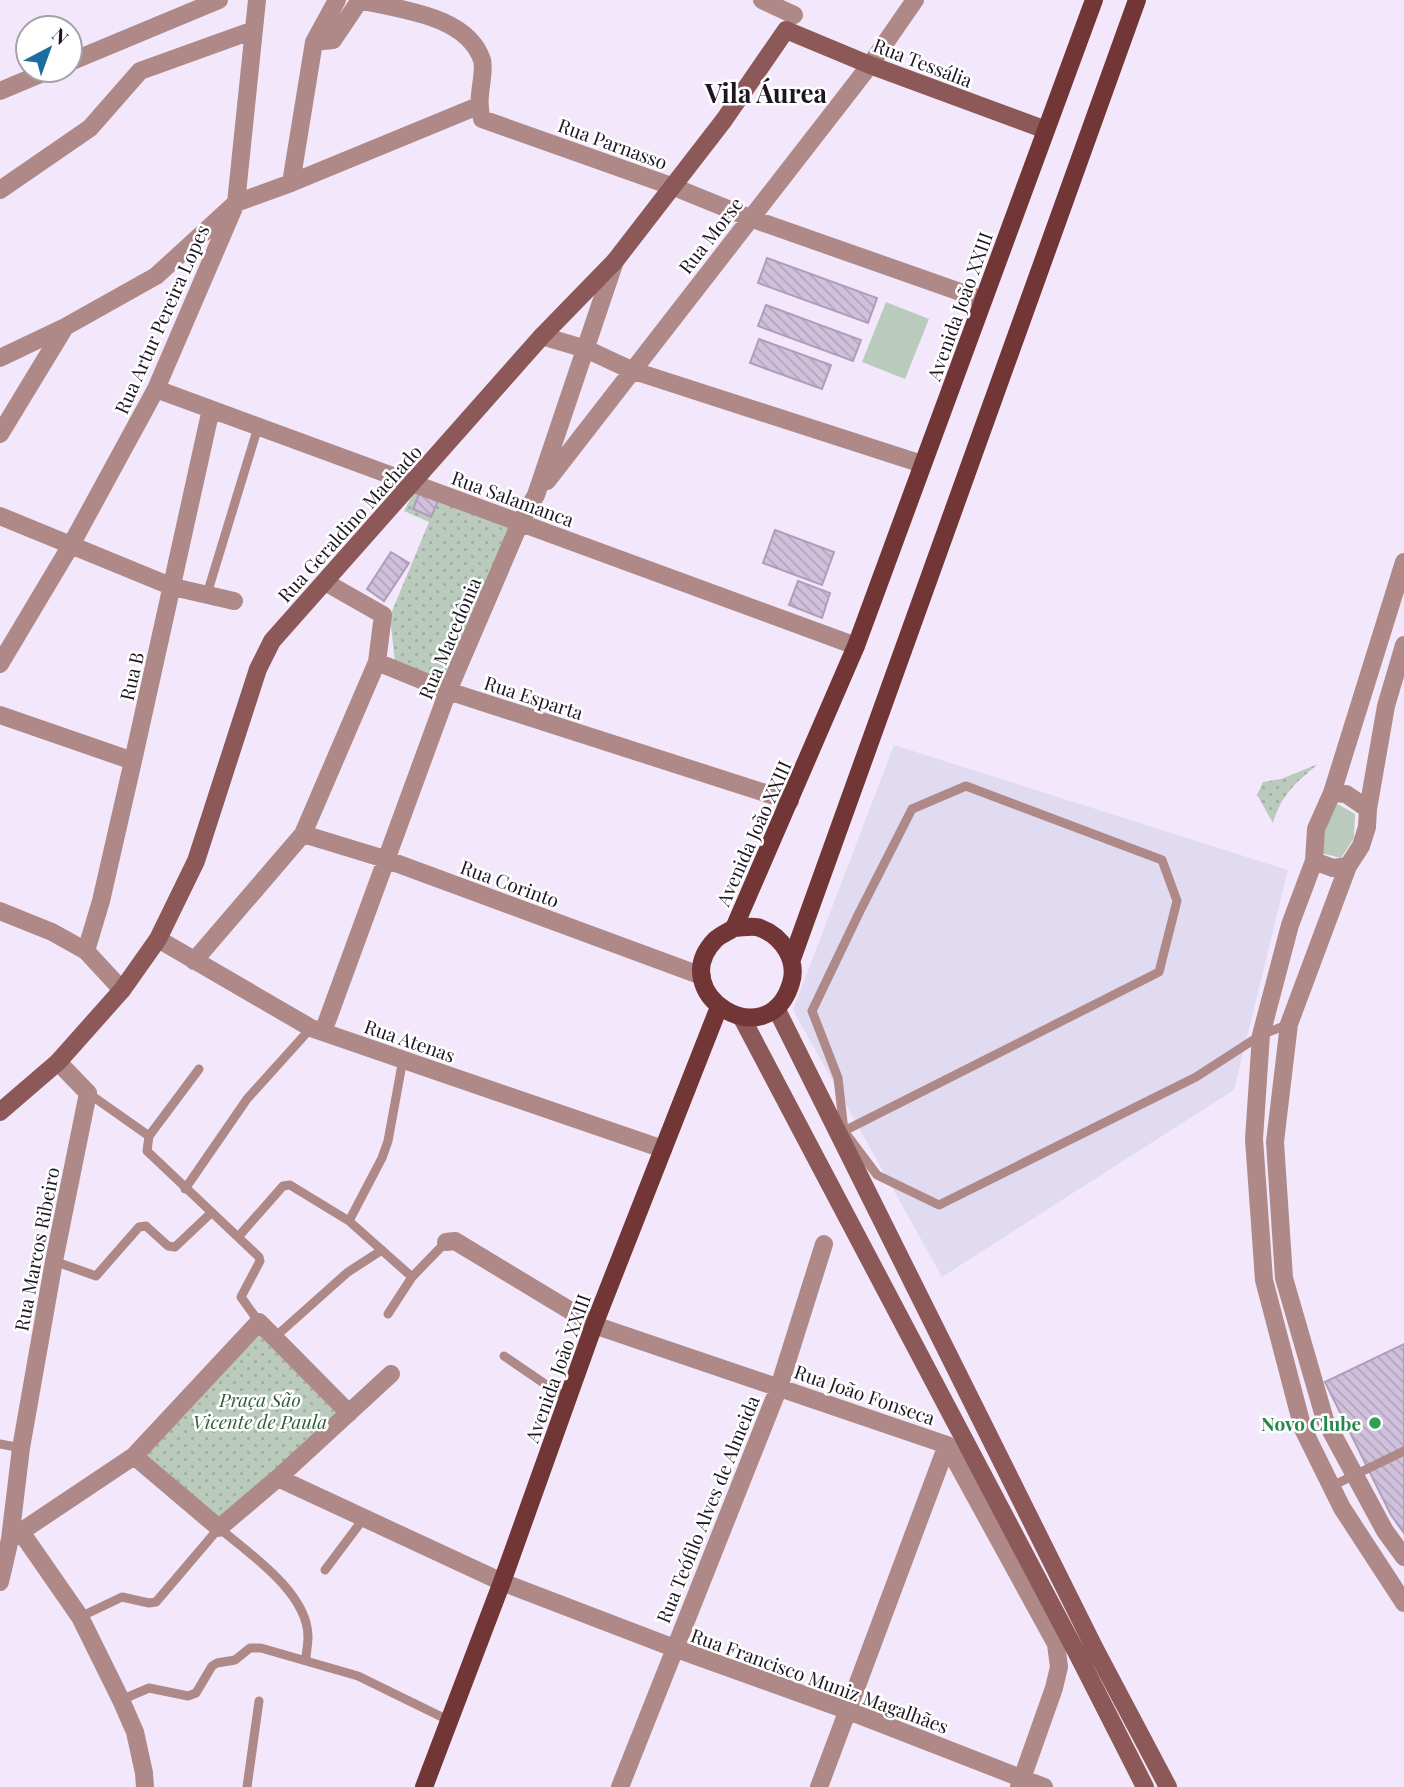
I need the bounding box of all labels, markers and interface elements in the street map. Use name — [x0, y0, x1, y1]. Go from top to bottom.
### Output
north arrow — [14, 14, 84, 84]
text: N — [47, 21, 75, 50]
street label: Rua Tessália — [870, 31, 977, 93]
district label: Vila Áurea — [704, 75, 828, 110]
street label: Rua Parnasso — [555, 111, 671, 175]
street label: Rua Morse — [672, 191, 748, 279]
street label: Rua Artur Pereira Lopes — [108, 220, 214, 418]
street label: Avenida João XXIII — [920, 228, 998, 385]
street label: Rua Geraldino Machado — [271, 439, 427, 607]
street label: Rua Salamanca — [448, 464, 578, 532]
street label: Rua Macedônia — [412, 573, 487, 703]
street label: Rua B — [113, 649, 149, 703]
street label: Rua Esparta — [481, 669, 587, 725]
street label: Avenida João XXIII — [709, 756, 797, 911]
street label: Rua Corinto — [457, 853, 563, 913]
street label: Rua Atenas — [361, 1012, 459, 1068]
street label: Rua Marcos Ribeiro — [7, 1165, 65, 1333]
street label: Avenida João XXIII — [518, 1290, 596, 1447]
street label: Rua João Fonseca — [791, 1358, 939, 1430]
park label: Praça São Vicente de Paula — [193, 1386, 327, 1434]
street label: Rua Teófilo Alves de Almeida — [649, 1391, 765, 1627]
place label: Novo Clube — [1261, 1410, 1361, 1436]
marker: Novo Clube — [1367, 1415, 1383, 1431]
street label: Rua Francisco Muniz Magalhães — [688, 1621, 952, 1739]

